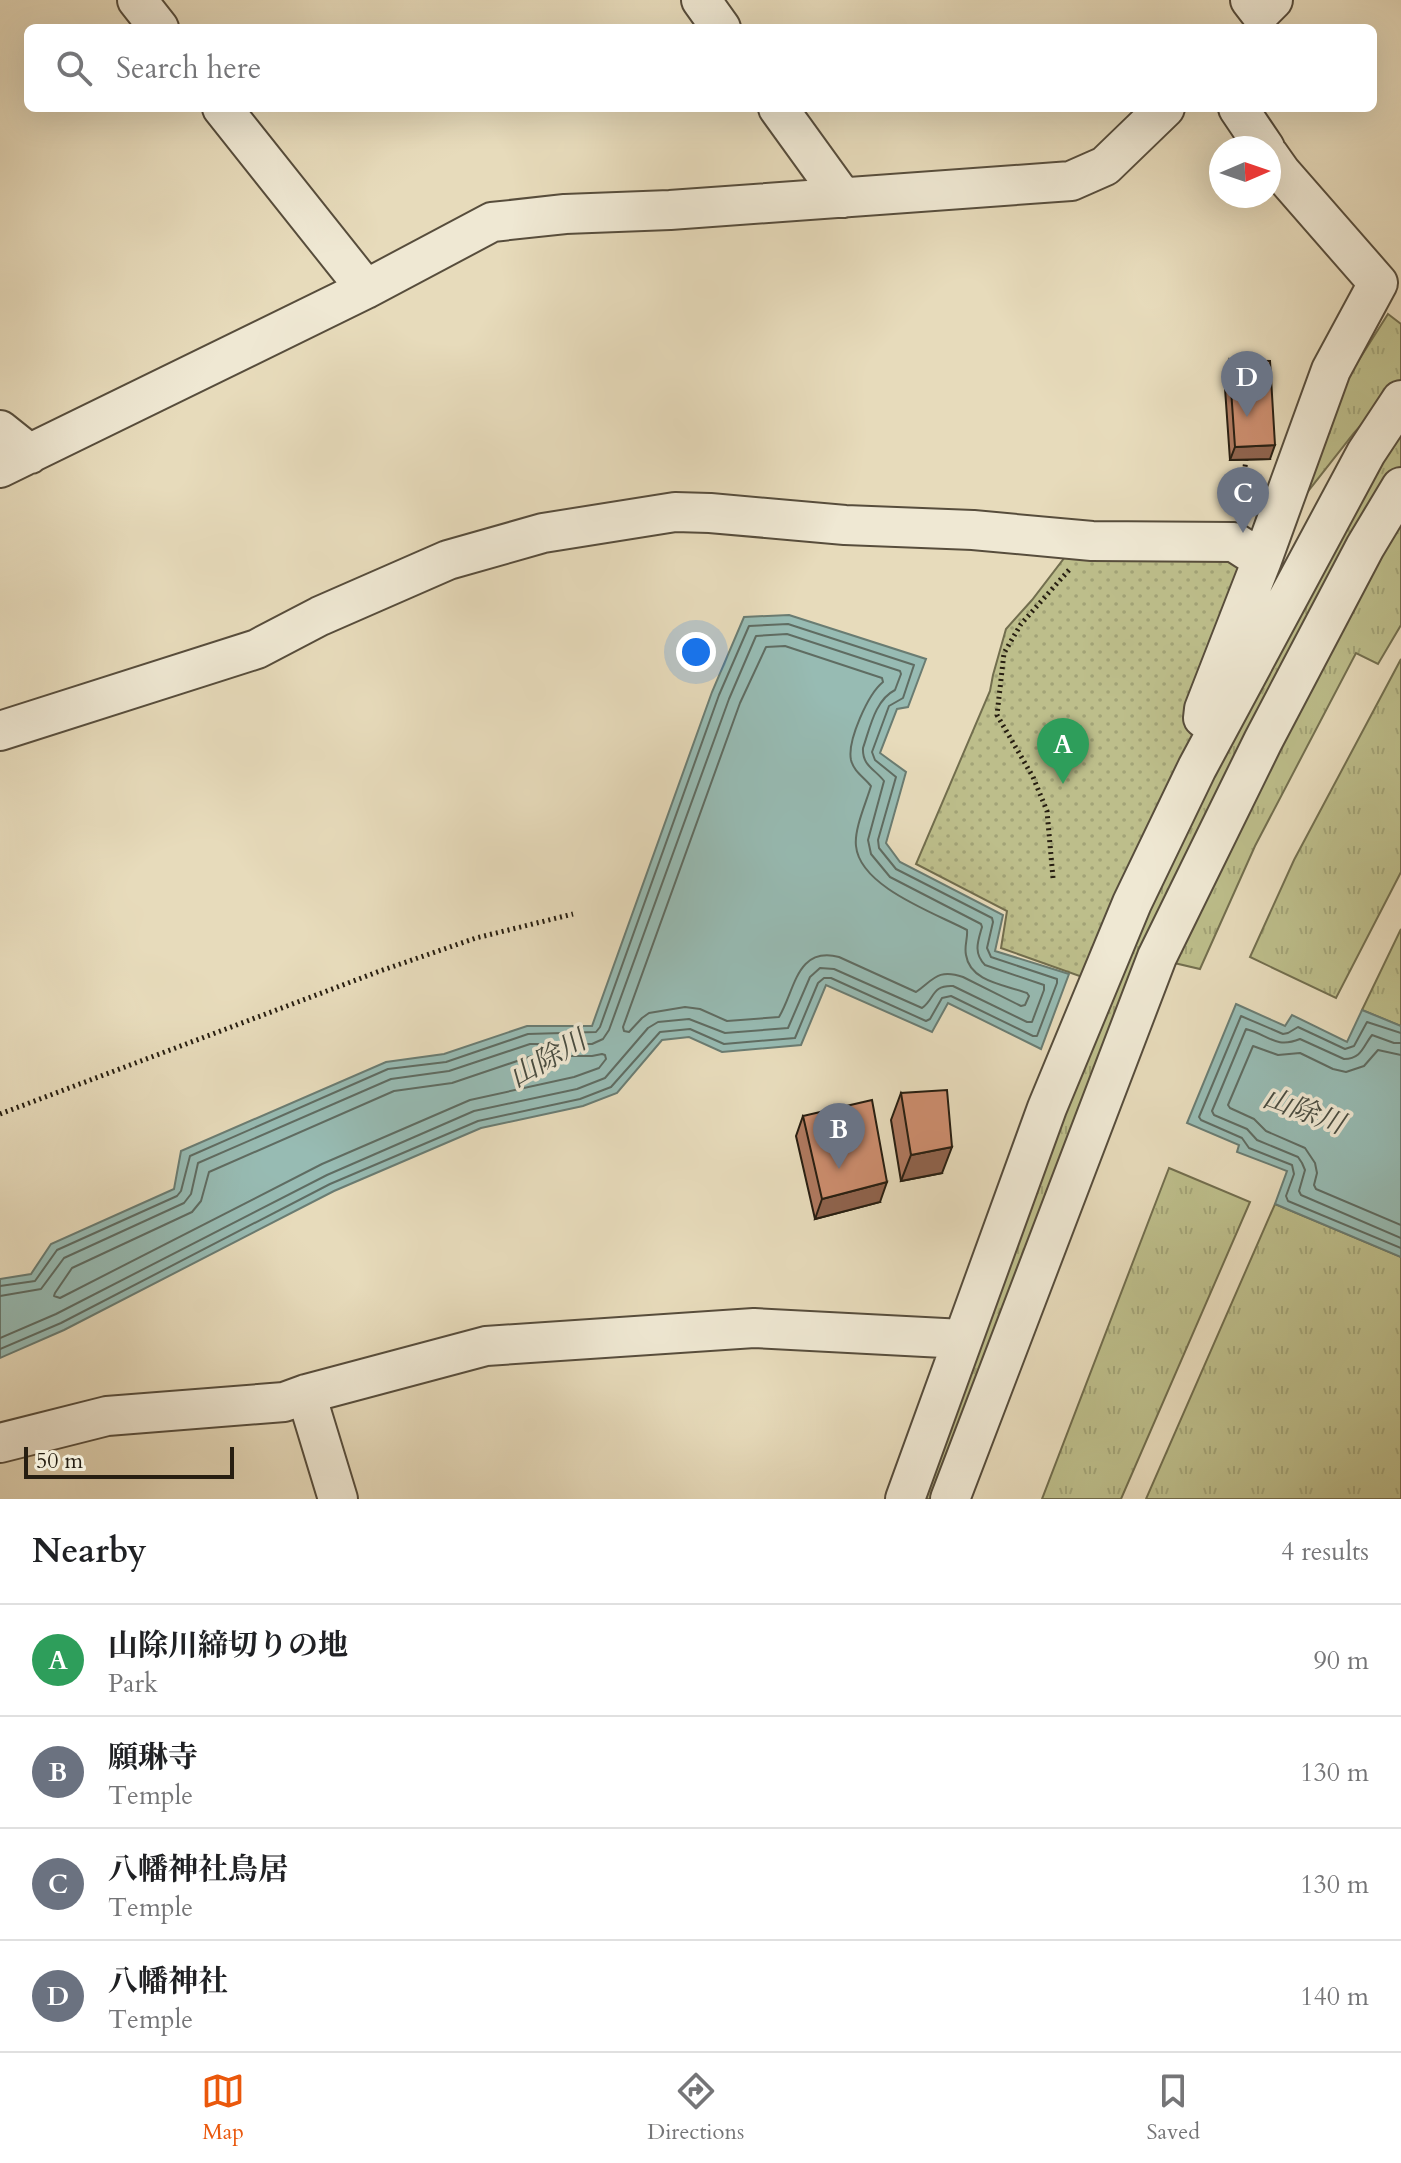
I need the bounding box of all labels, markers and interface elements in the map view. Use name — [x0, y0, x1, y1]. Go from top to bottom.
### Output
search box — [24, 24, 1377, 112]
icon: search — [52, 46, 96, 90]
text: Search here — [116, 48, 261, 89]
north arrow — [1209, 136, 1281, 208]
pin: D — [1221, 351, 1273, 417]
pin: C — [1217, 467, 1269, 533]
your location — [676, 632, 716, 672]
pin: A — [1037, 718, 1089, 784]
water label: 山除川 — [502, 1020, 596, 1096]
water label: 山除川 — [1258, 1079, 1352, 1144]
pin: B — [813, 1103, 865, 1169]
scale bar — [24, 1443, 234, 1479]
text: 50 m — [36, 1446, 83, 1476]
text: Nearby — [32, 1528, 147, 1574]
text: 4 results — [1281, 1534, 1369, 1569]
text: 山除川締切りの地 — [108, 1625, 348, 1666]
text: A — [48, 1643, 68, 1678]
text: 90 m — [1313, 1643, 1369, 1678]
text: Park — [108, 1666, 158, 1701]
text: 願琳寺 — [108, 1737, 198, 1778]
text: B — [49, 1755, 67, 1790]
text: 130 m — [1300, 1755, 1369, 1790]
text: Temple — [108, 1778, 193, 1813]
text: 八幡神社鳥居 — [108, 1849, 288, 1890]
text: C — [48, 1867, 68, 1902]
text: 130 m — [1300, 1867, 1369, 1902]
text: Temple — [108, 1890, 193, 1925]
text: 八幡神社 — [108, 1961, 228, 2002]
text: D — [47, 1979, 69, 2014]
text: 140 m — [1300, 1979, 1369, 2014]
text: Temple — [108, 2002, 193, 2037]
tab: Map — [201, 2069, 245, 2147]
tab: Directions — [647, 2069, 744, 2147]
tab: Saved — [1147, 2069, 1200, 2147]

